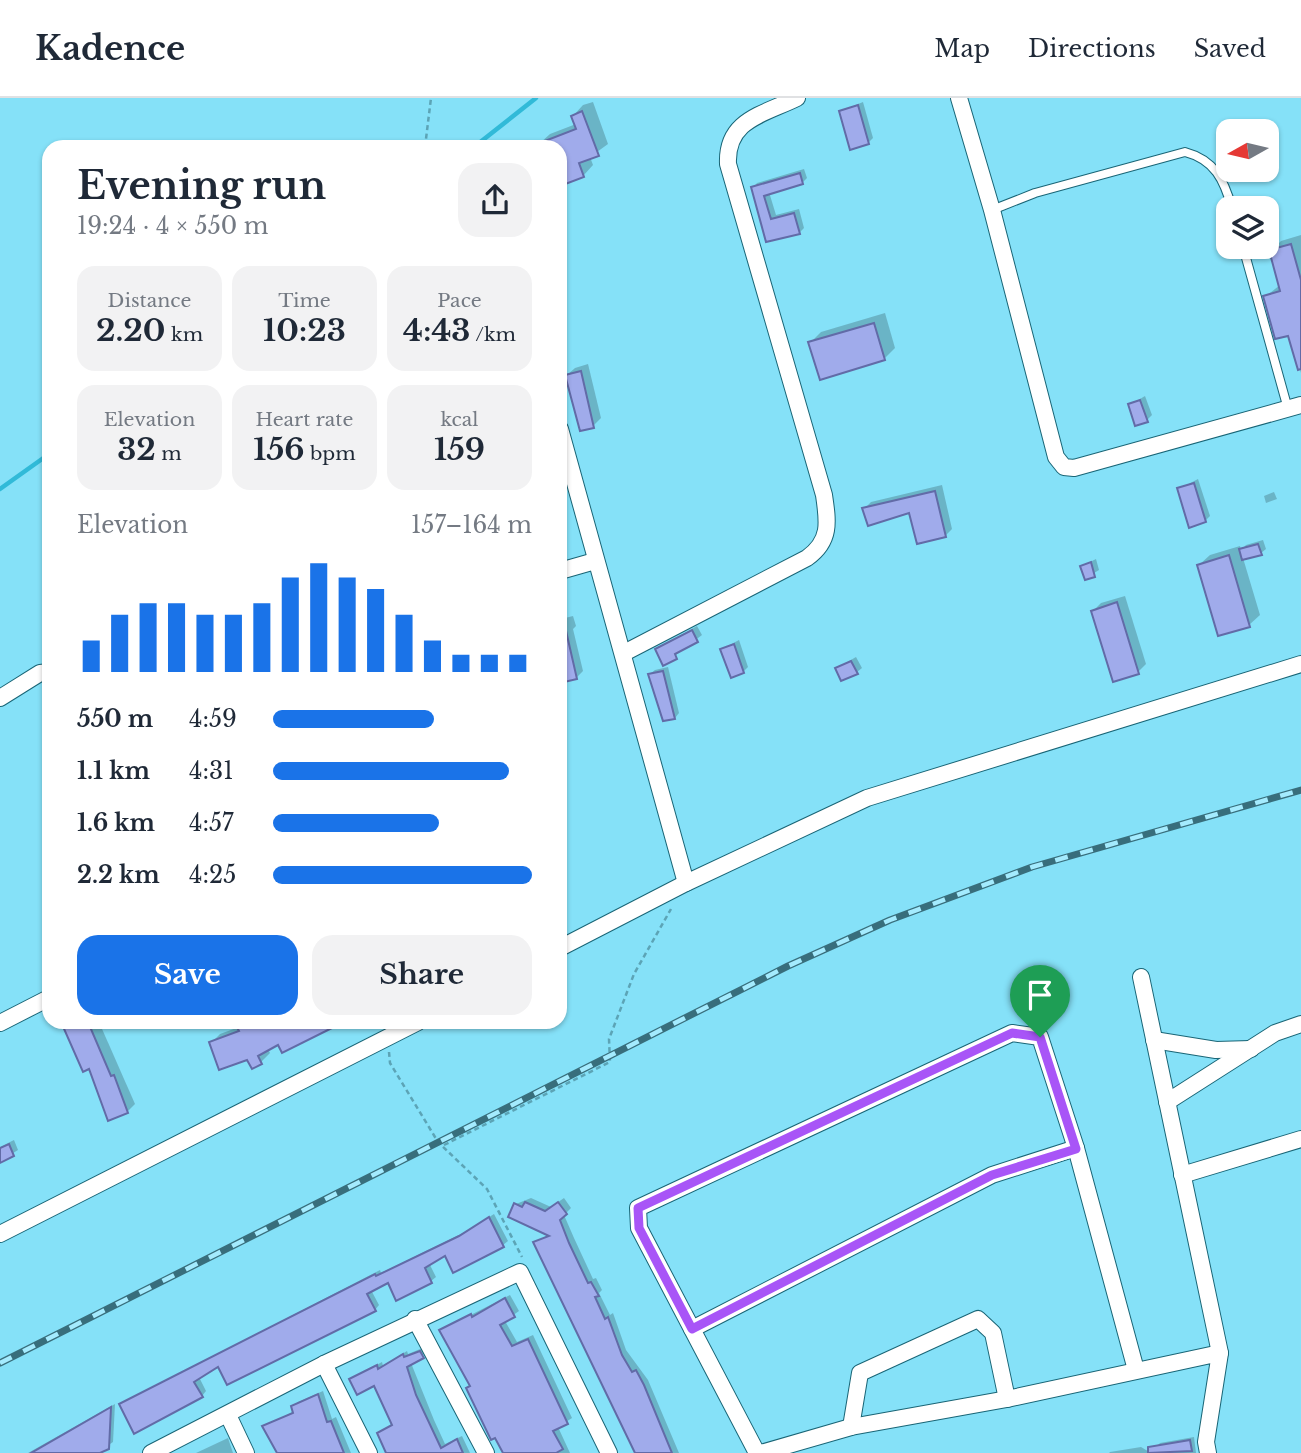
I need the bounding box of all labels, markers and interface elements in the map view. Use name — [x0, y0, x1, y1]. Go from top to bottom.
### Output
text: Kadence — [35, 28, 185, 69]
text: Map — [934, 34, 990, 63]
text: Directions — [1028, 34, 1156, 63]
text: Saved — [1194, 34, 1266, 63]
north arrow — [1216, 119, 1279, 182]
map controls — [1216, 119, 1279, 259]
text: Evening run — [77, 162, 326, 209]
button: share — [458, 163, 532, 237]
button: layers — [1216, 196, 1279, 259]
text: 19:24 · 4 × 550 m — [77, 212, 268, 240]
text: Distance — [108, 289, 191, 312]
text: Time — [278, 289, 331, 312]
text: Pace — [437, 289, 482, 312]
text: 2.20 — [96, 312, 165, 349]
text: 10:23 — [263, 312, 346, 349]
text: 4:43 — [403, 312, 470, 349]
text: km — [165, 323, 203, 346]
text: /km — [470, 323, 516, 346]
text: Elevation — [104, 408, 195, 431]
text: Heart rate — [256, 408, 353, 431]
text: kcal — [441, 408, 478, 431]
text: 32 — [117, 431, 156, 468]
text: 156 — [253, 431, 304, 468]
text: 159 — [434, 431, 485, 468]
text: m — [156, 442, 182, 465]
text: bpm — [304, 442, 356, 465]
text: Elevation — [77, 511, 188, 539]
text: 157–164 m — [411, 511, 532, 539]
text: 550 m — [77, 705, 153, 733]
text: 4:59 — [189, 705, 237, 733]
text: 1.1 km — [77, 757, 150, 785]
text: 4:31 — [189, 757, 233, 785]
text: 1.6 km — [77, 809, 155, 837]
text: 4:57 — [189, 809, 234, 837]
text: 2.2 km — [77, 861, 160, 889]
text: 4:25 — [189, 861, 236, 889]
button: Save — [77, 935, 298, 1015]
button: Share — [312, 935, 532, 1015]
pin — [1010, 965, 1070, 1037]
icon: arrive — [1021, 976, 1059, 1014]

